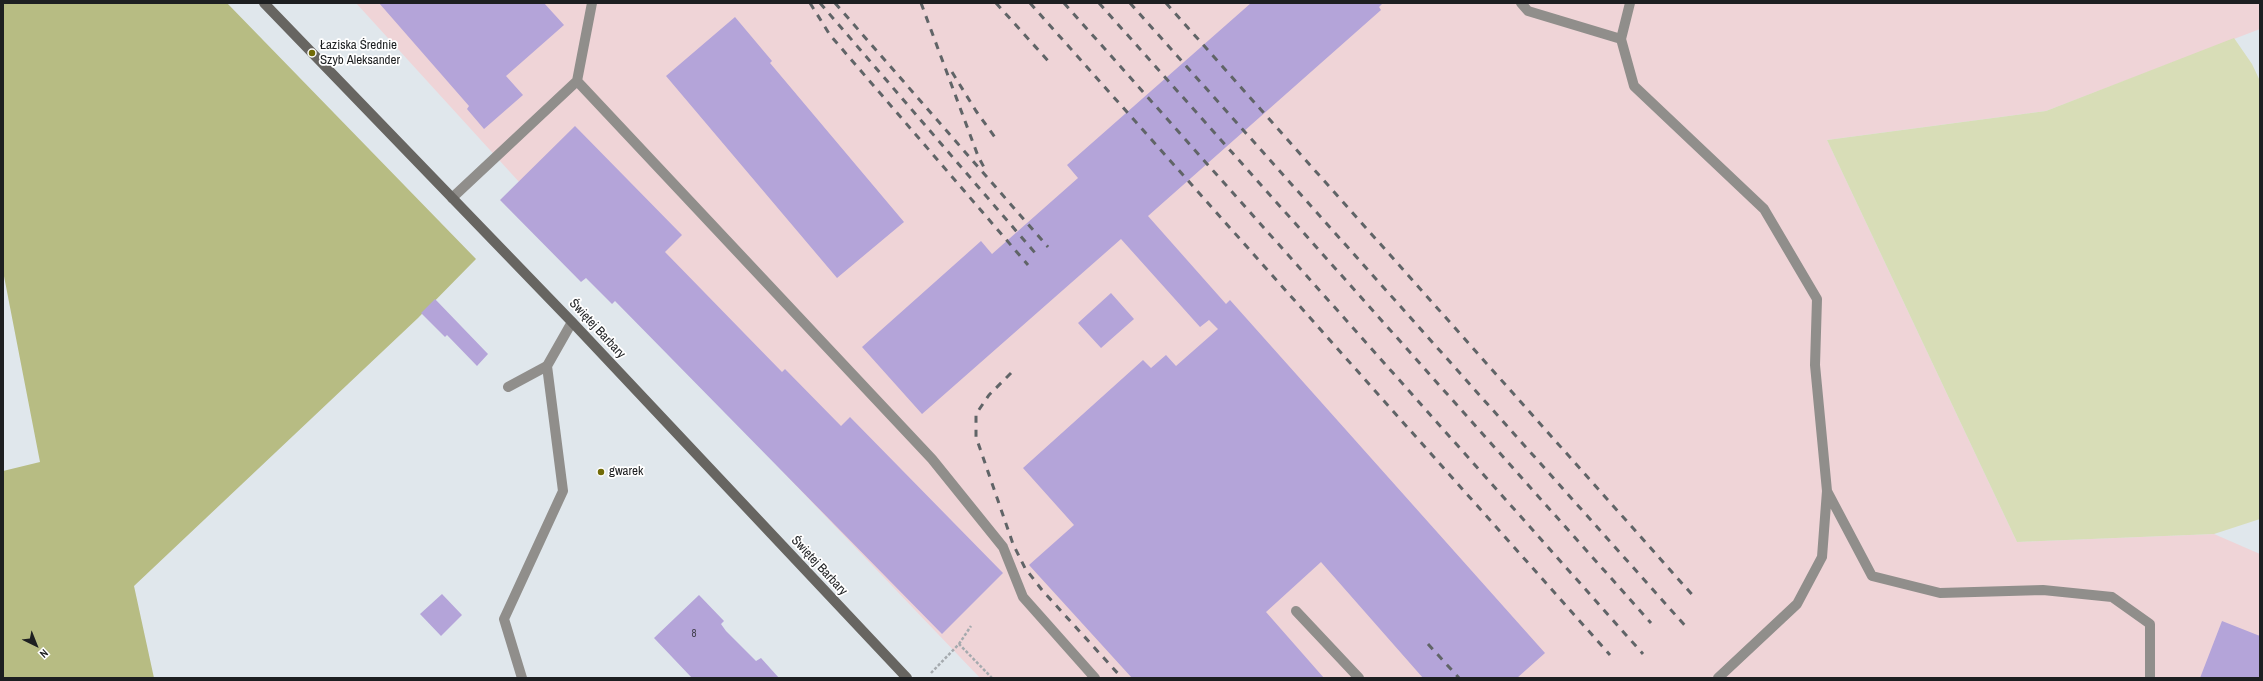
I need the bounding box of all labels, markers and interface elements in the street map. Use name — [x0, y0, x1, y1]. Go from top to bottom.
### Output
place label: Łaziska Średnie Szyb Aleksander — [320, 38, 400, 69]
marker: Łaziska Średnie Szyb Aleksander — [307, 48, 317, 58]
street label: Świętej Barbary — [566, 296, 628, 362]
place label: gwarek — [609, 464, 643, 480]
marker: gwarek — [596, 467, 606, 477]
street label: Świętej Barbary — [788, 533, 850, 599]
north arrow — [16, 625, 56, 665]
house number: 8 — [691, 627, 697, 641]
text: N — [37, 646, 51, 661]

